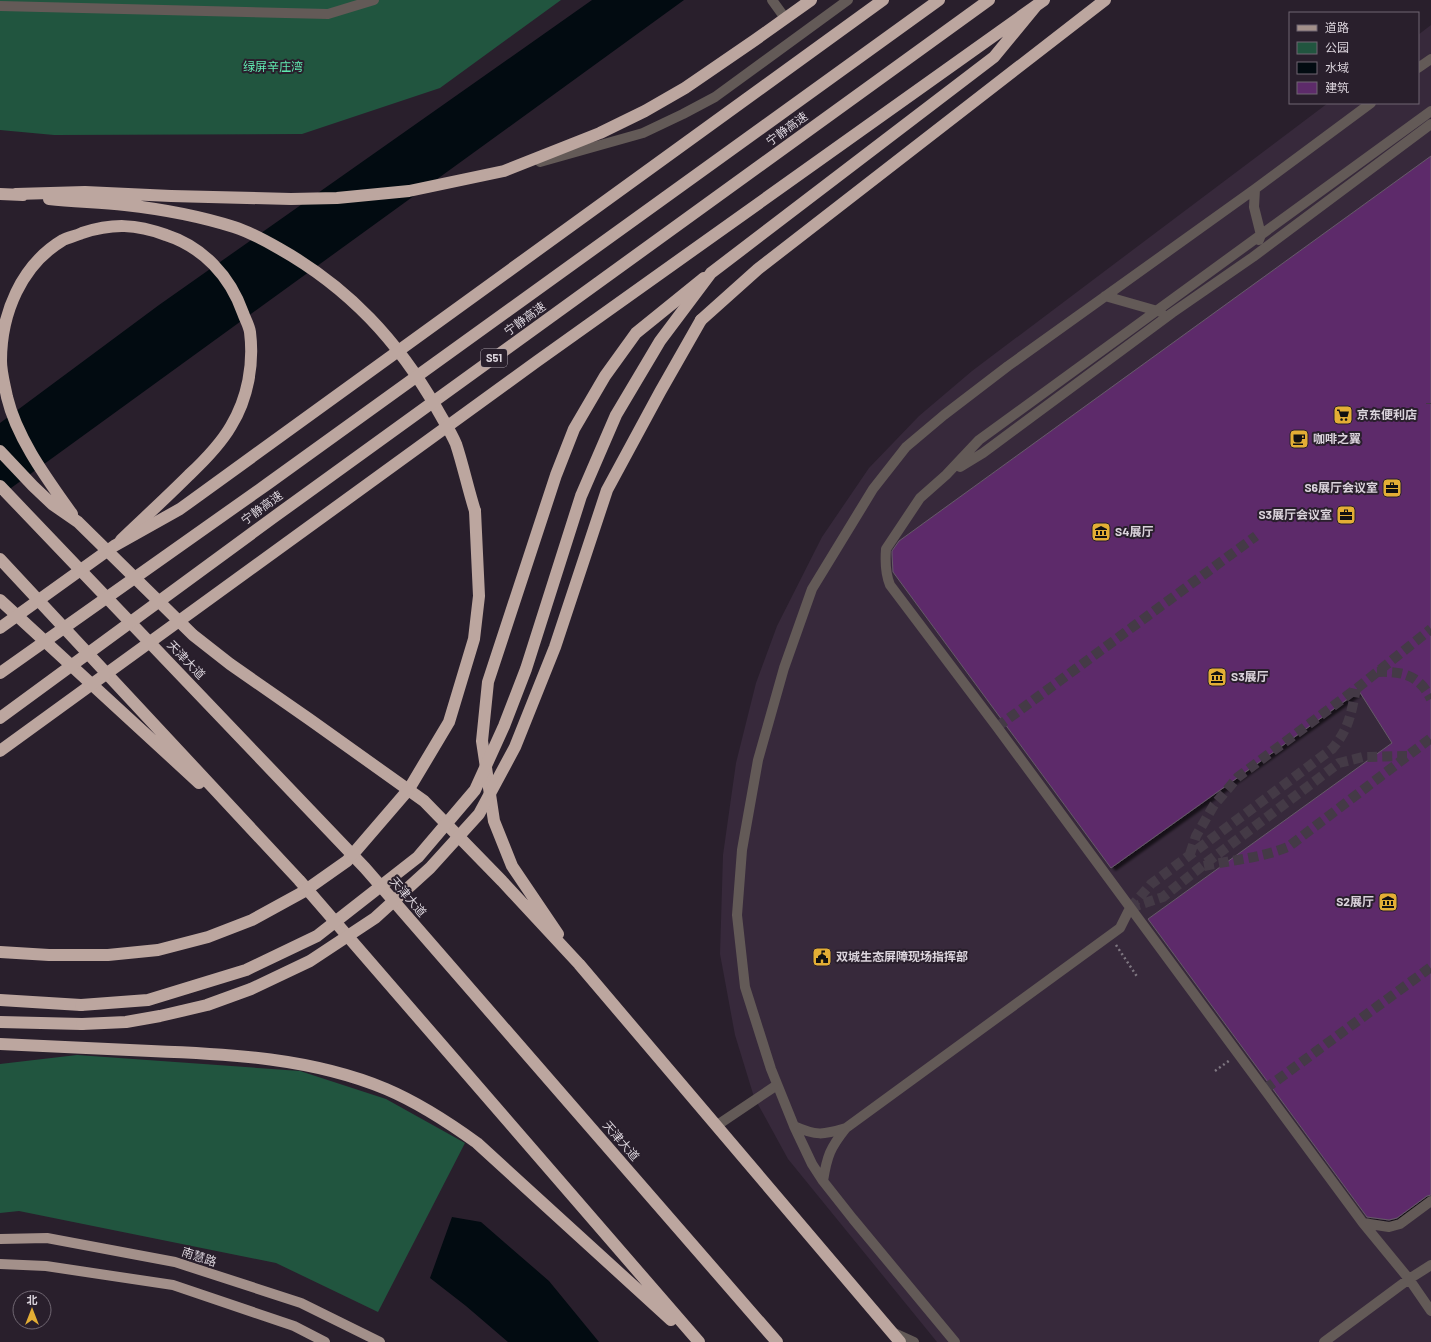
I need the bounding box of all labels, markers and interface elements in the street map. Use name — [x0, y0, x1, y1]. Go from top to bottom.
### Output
legend — [1289, 12, 1419, 104]
text: 道路 — [1325, 20, 1349, 34]
text: 公园 — [1325, 40, 1349, 54]
park label: 绿屏辛庄湾 — [243, 59, 303, 73]
text: 水域 — [1325, 60, 1349, 74]
text: 建筑 — [1325, 80, 1349, 94]
street label: 宁静高速 — [763, 108, 810, 148]
street label: 宁静高速 — [501, 298, 548, 338]
road number: S51 — [481, 349, 507, 367]
supermarket icon: 京东便利店 — [1332, 404, 1354, 426]
place label: 京东便利店 — [1357, 407, 1417, 421]
cafe icon: 咖啡之翼 — [1288, 428, 1310, 450]
place label: 咖啡之翼 — [1313, 431, 1361, 445]
office icon: S6展厅会议室 — [1381, 477, 1403, 499]
place label: S6展厅会议室 — [1304, 480, 1378, 494]
street label: 宁静高速 — [238, 487, 285, 527]
office icon: S3展厅会议室 — [1335, 504, 1357, 526]
place label: S3展厅会议室 — [1258, 507, 1332, 521]
museum icon: S4展厅 — [1090, 521, 1112, 543]
place label: S4展厅 — [1115, 524, 1153, 538]
street label: 天津大道 — [165, 637, 208, 681]
museum icon: S3展厅 — [1206, 666, 1228, 688]
place label: S3展厅 — [1231, 669, 1269, 683]
street label: 天津大道 — [388, 874, 430, 919]
museum icon: S2展厅 — [1377, 891, 1399, 913]
place label: S2展厅 — [1336, 894, 1374, 908]
public building icon: 双城生态屏障现场指挥部 — [811, 946, 833, 968]
place label: 双城生态屏障现场指挥部 — [836, 949, 968, 963]
street label: 天津大道 — [601, 1118, 643, 1163]
street label: 南慧路 — [180, 1244, 219, 1268]
north arrow — [12, 1290, 52, 1330]
text: 北 — [27, 1293, 38, 1306]

